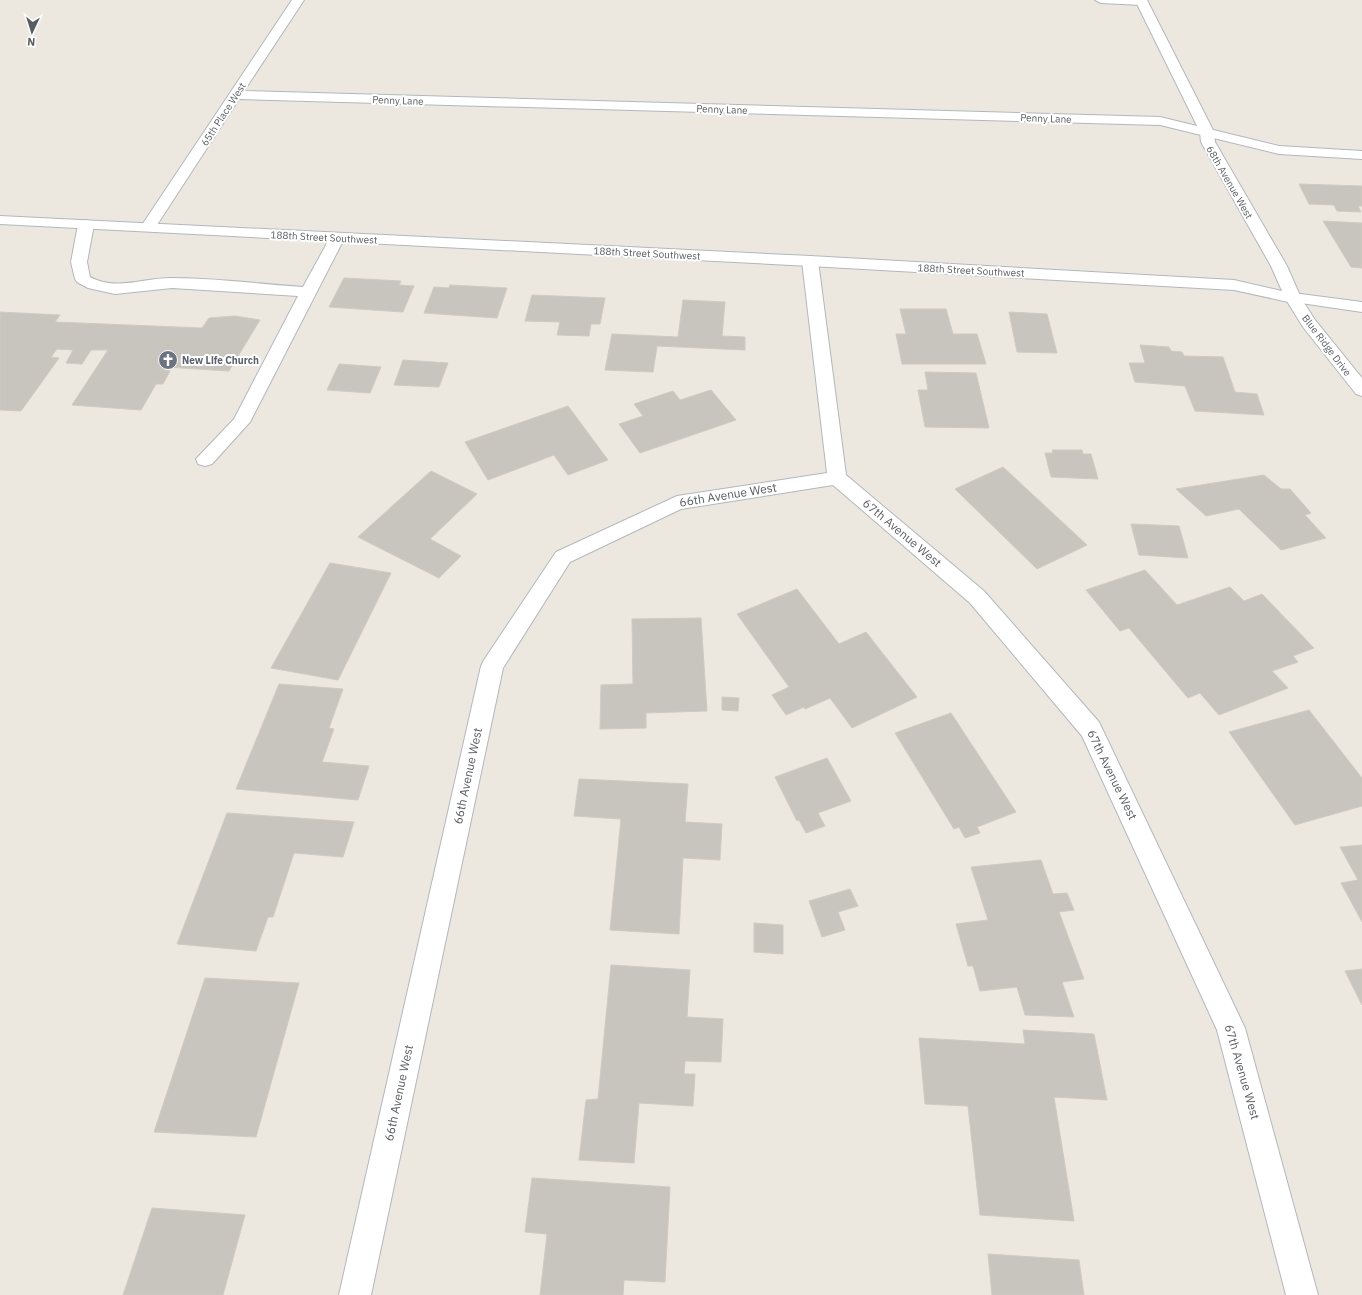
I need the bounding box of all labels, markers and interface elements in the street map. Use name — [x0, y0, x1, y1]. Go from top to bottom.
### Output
north arrow — [12, 12, 52, 52]
text: N — [27, 35, 36, 49]
street label: 65th Place West — [198, 80, 249, 148]
street label: Penny Lane — [372, 93, 424, 108]
street label: Penny Lane — [696, 102, 748, 117]
street label: Penny Lane — [1020, 111, 1072, 126]
street label: 68th Avenue West — [1203, 144, 1256, 221]
street label: 188th Street Southwest — [270, 228, 378, 247]
street label: 188th Street Southwest — [593, 244, 701, 263]
street label: 188th Street Southwest — [917, 261, 1025, 280]
street label: Blue Ridge Drive — [1299, 312, 1354, 379]
church icon: New Life Church — [157, 349, 179, 371]
place label: New Life Church — [182, 354, 259, 367]
street label: 66th Avenue West — [678, 479, 778, 510]
street label: 67th Avenue West — [860, 495, 945, 570]
street label: 66th Avenue West — [450, 726, 485, 825]
street label: 67th Avenue West — [1084, 727, 1141, 822]
street label: 67th Avenue West — [1222, 1023, 1263, 1121]
street label: 66th Avenue West — [381, 1043, 416, 1142]

